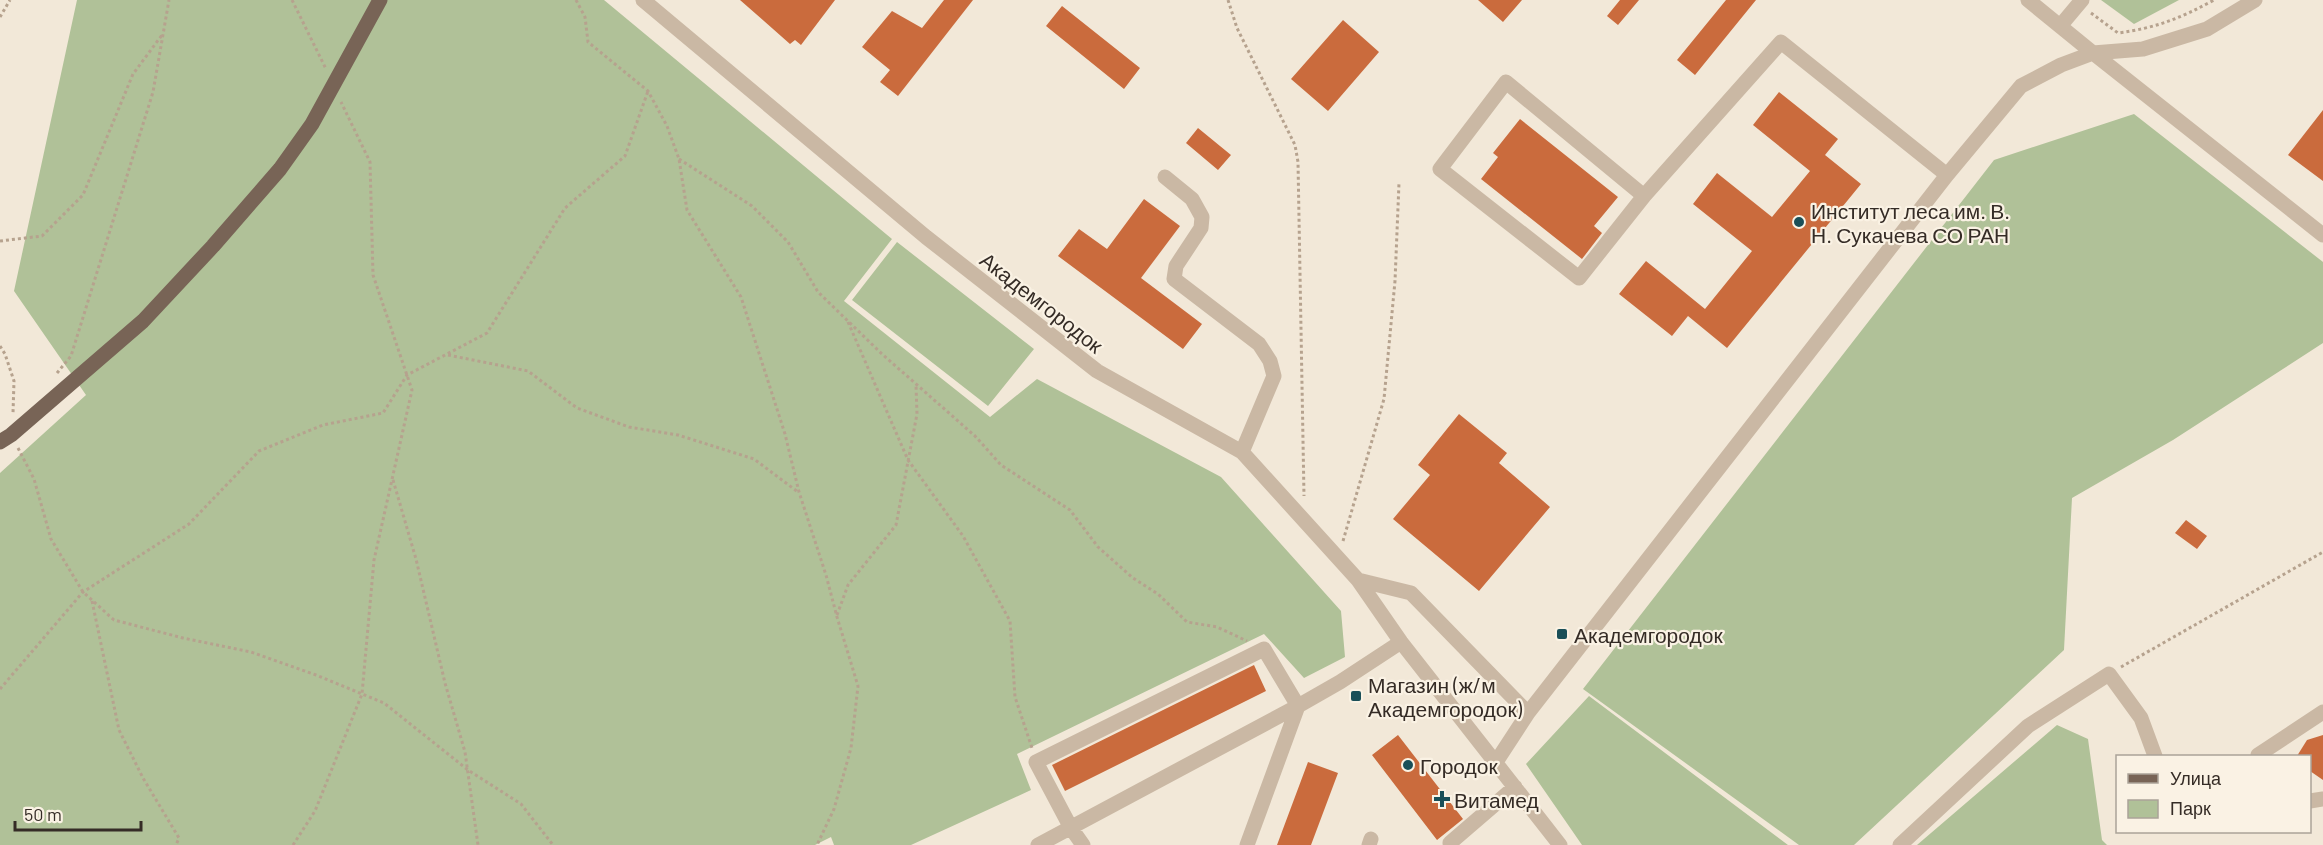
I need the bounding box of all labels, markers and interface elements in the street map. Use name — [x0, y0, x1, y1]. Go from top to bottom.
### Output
place label: Институт леса им. В. Н. Сукачева СО РАН — [1811, 198, 2010, 247]
marker: Институт леса им. В. Н. Сукачева СО РАН — [1792, 215, 1806, 229]
street label: Академгородок — [976, 246, 1109, 358]
place label: Академгородок — [1574, 622, 1723, 647]
marker: Академгородок — [1555, 627, 1569, 641]
place label: Магазин (ж/м Академгородок) — [1368, 672, 1523, 721]
marker: Магазин (ж/м Академгородок) — [1349, 689, 1363, 703]
place label: Городок — [1420, 753, 1498, 778]
legend — [2116, 755, 2311, 833]
marker: Городок — [1401, 758, 1415, 772]
text: Улица — [2170, 767, 2222, 789]
place label: Витамед — [1454, 787, 1539, 812]
marker: Витамед — [1435, 792, 1449, 806]
scale bar — [15, 794, 141, 832]
text: Парк — [2170, 797, 2211, 819]
text: 50 m — [24, 803, 62, 825]

